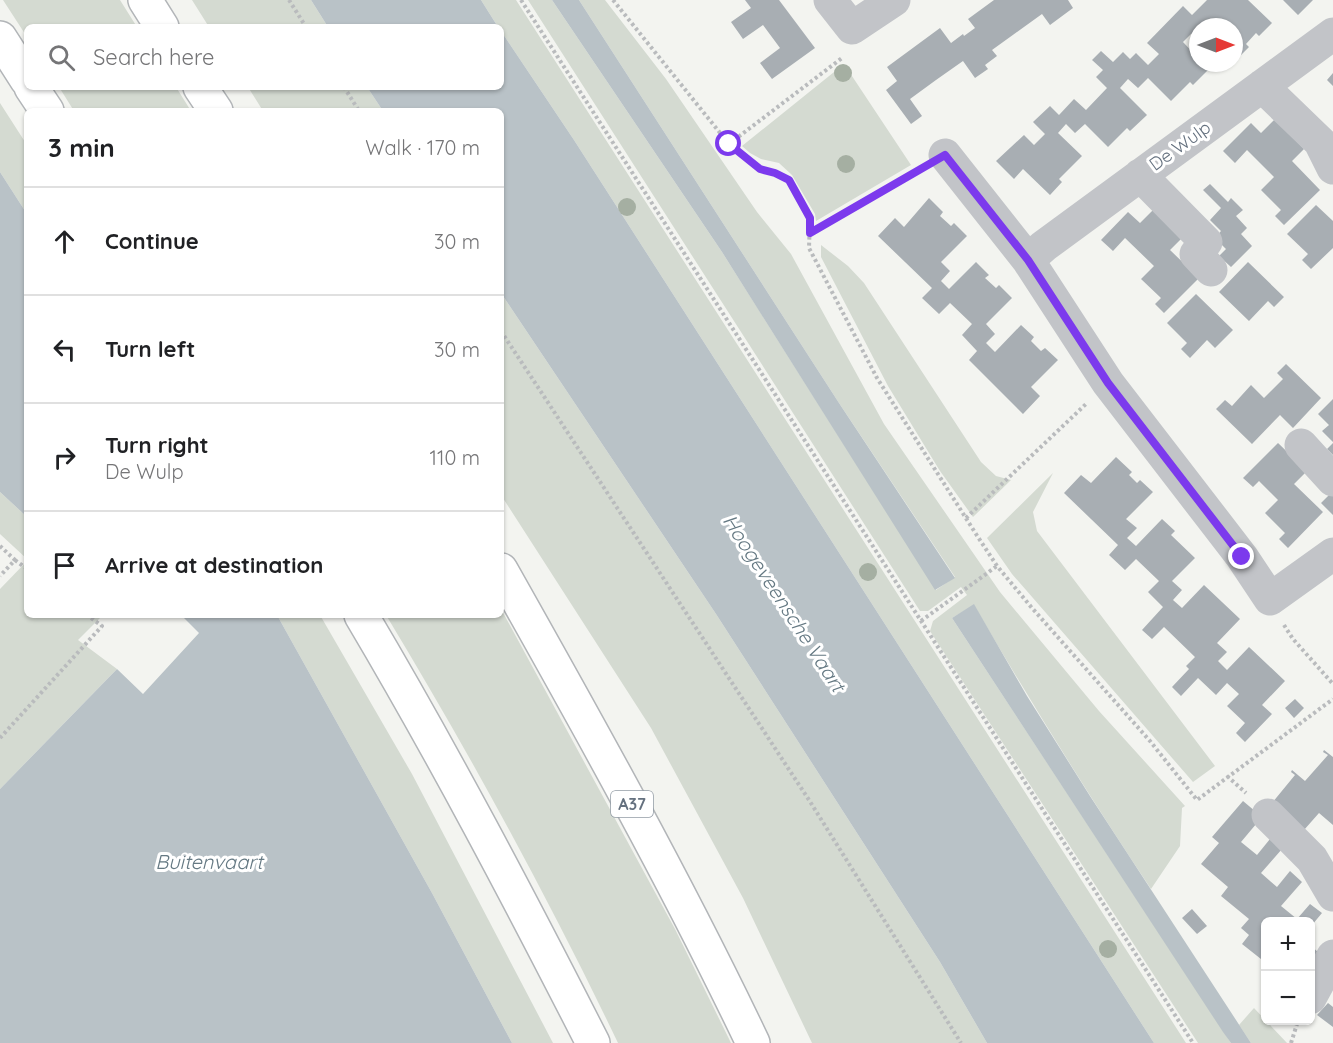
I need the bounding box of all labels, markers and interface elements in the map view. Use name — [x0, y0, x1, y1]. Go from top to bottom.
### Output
north arrow — [1189, 18, 1243, 72]
search box — [24, 24, 504, 90]
icon: search — [45, 41, 78, 74]
text: Search here — [93, 43, 214, 71]
street label: De Wulp — [1144, 115, 1215, 176]
route start — [715, 130, 741, 156]
text: 3 min — [48, 131, 115, 164]
text: Walk · 170 m — [365, 135, 480, 160]
icon: ahead — [48, 225, 81, 258]
text: Continue — [105, 227, 199, 255]
text: 30 m — [434, 229, 480, 254]
icon: left — [48, 333, 81, 366]
text: Turn left — [105, 335, 195, 363]
text: 30 m — [434, 337, 480, 362]
text: Turn right — [105, 431, 209, 459]
icon: right — [48, 441, 81, 474]
text: 110 m — [430, 445, 480, 470]
text: De Wulp — [105, 459, 184, 484]
water label: Hoogeveensche Vaart — [718, 509, 852, 698]
route end — [1228, 543, 1254, 569]
icon: arrive — [48, 549, 81, 582]
text: Arrive at destination — [105, 551, 323, 579]
road number: A37 — [611, 791, 653, 817]
water label: Buitenvaart — [155, 849, 265, 874]
map controls — [1261, 917, 1315, 1025]
button: + — [1261, 917, 1315, 971]
button: − — [1261, 971, 1315, 1025]

